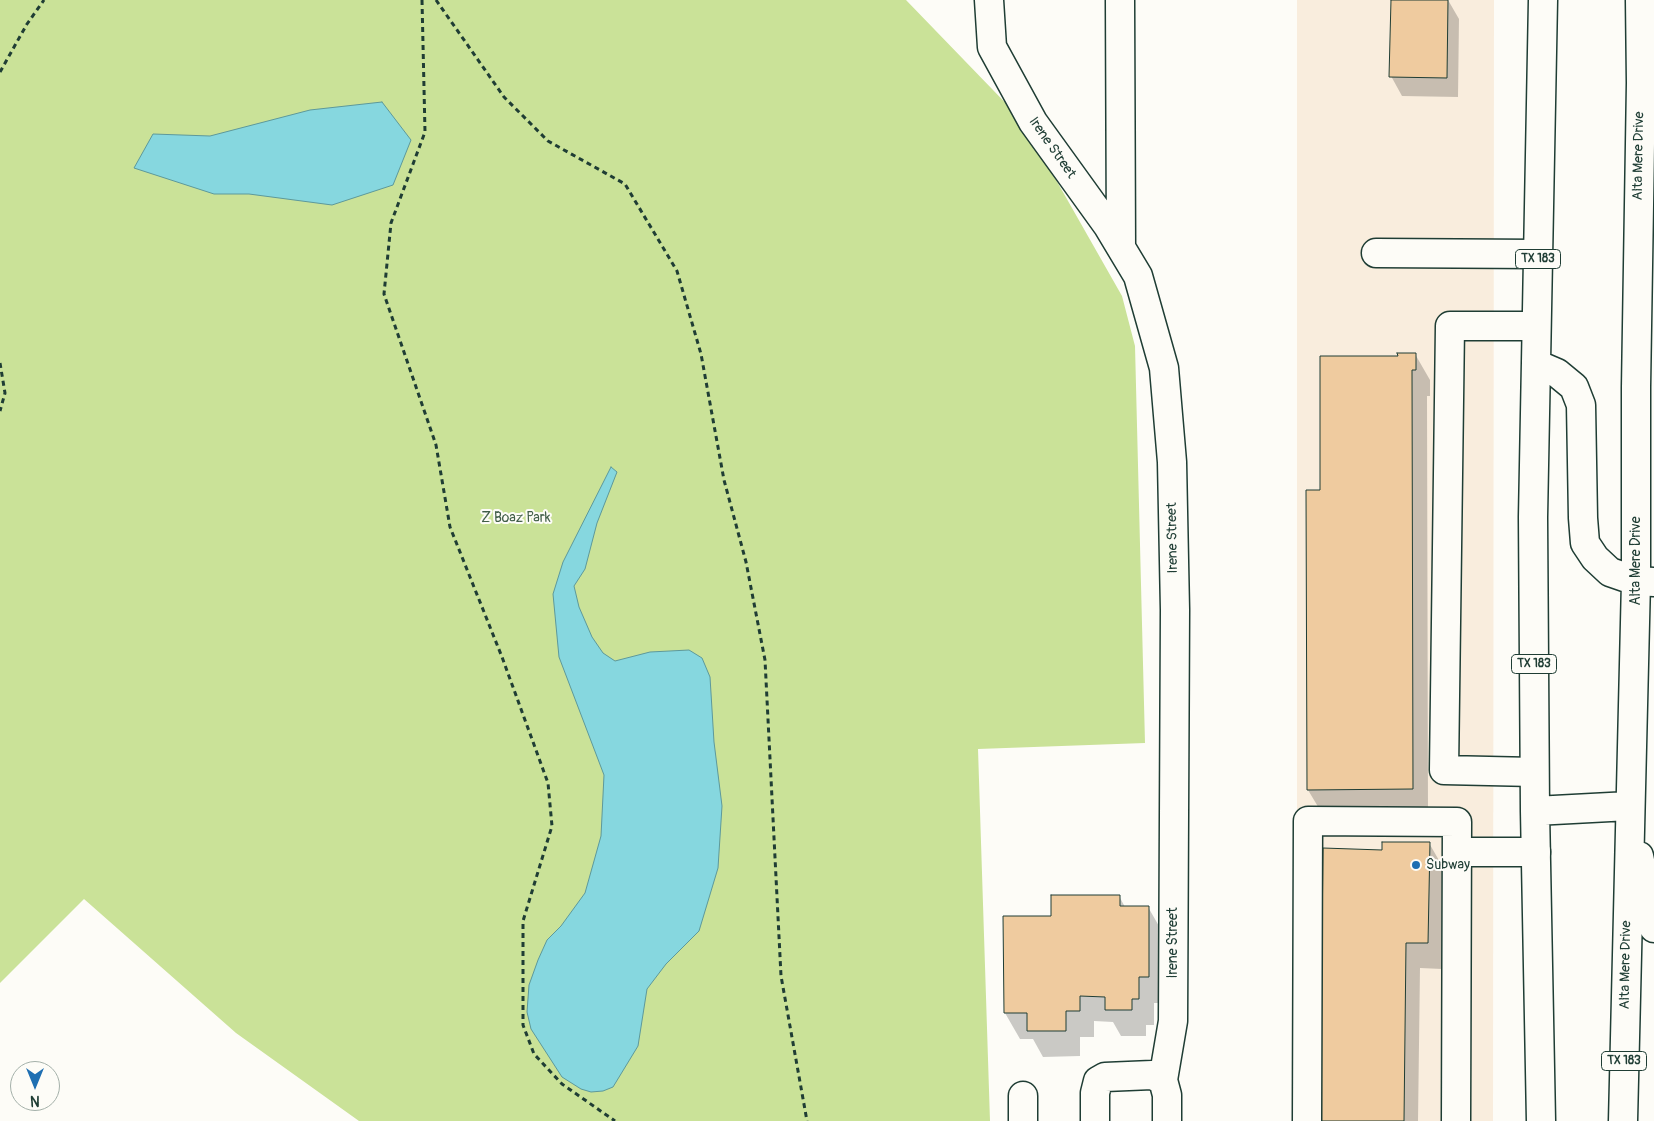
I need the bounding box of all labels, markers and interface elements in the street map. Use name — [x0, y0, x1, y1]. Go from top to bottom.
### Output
street label: Alta Mere Drive — [1630, 111, 1648, 201]
street label: Irene Street — [1025, 114, 1079, 182]
road number: TX 183 — [1516, 250, 1560, 268]
street label: Irene Street — [1164, 502, 1182, 574]
park label: Z Boaz Park — [481, 510, 551, 526]
street label: Alta Mere Drive — [1628, 516, 1644, 606]
road number: TX 183 — [1512, 654, 1556, 674]
place label: Subway — [1426, 857, 1470, 873]
marker: Subway — [1410, 859, 1422, 871]
street label: Irene Street — [1165, 907, 1181, 979]
street label: Alta Mere Drive — [1617, 920, 1635, 1010]
road number: TX 183 — [1602, 1052, 1646, 1070]
north arrow — [10, 1061, 60, 1111]
text: N — [30, 1092, 40, 1109]

